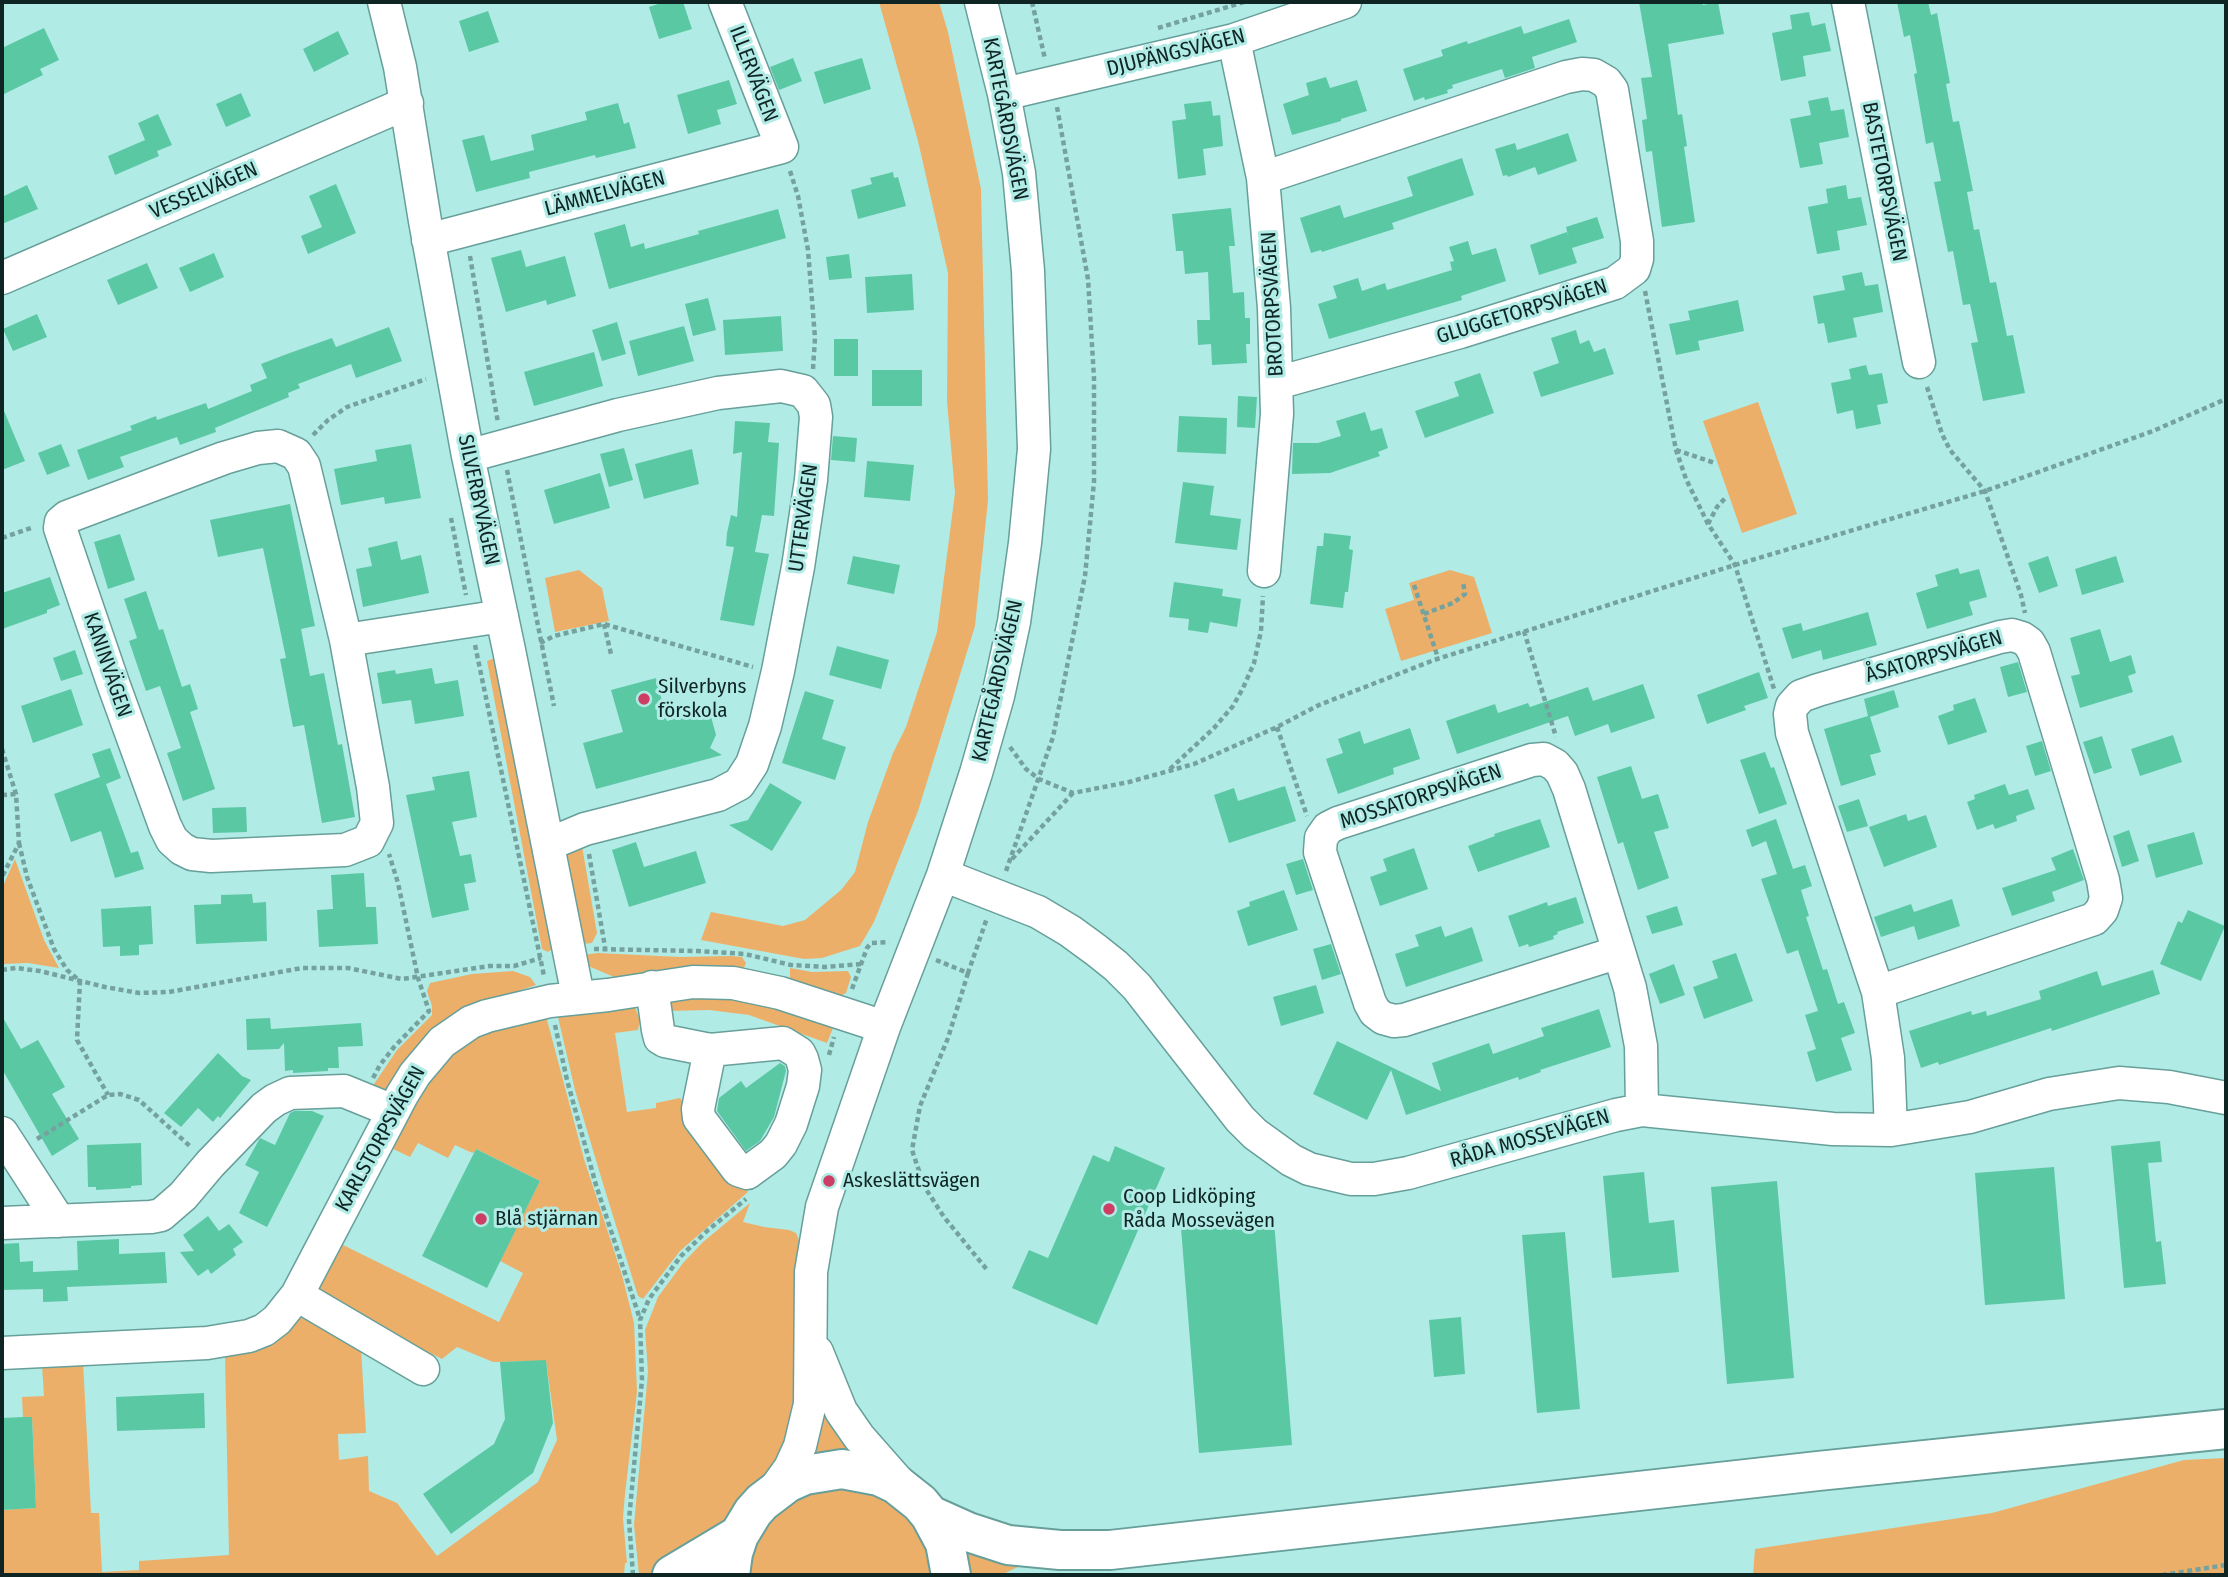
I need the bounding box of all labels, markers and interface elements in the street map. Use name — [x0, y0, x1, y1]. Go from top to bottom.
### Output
street label: ILLERVÄGEN — [723, 22, 783, 126]
street label: DJUPÄNGSVÄGEN — [1104, 24, 1248, 82]
street label: KARTEGÅRDSVÄGEN — [977, 36, 1033, 202]
street label: BASTETORPSVÄGEN — [1856, 100, 1912, 264]
street label: VESSELVÄGEN — [146, 157, 262, 225]
street label: LÄMMELVÄGEN — [542, 166, 668, 222]
street label: BROTORPSVÄGEN — [1257, 231, 1289, 377]
street label: GLUGGETORPSVÄGEN — [1434, 274, 1610, 350]
street label: SILVERBYVÄGEN — [452, 432, 504, 568]
street label: UTTERVÄGEN — [784, 462, 824, 574]
street label: KARTEGÅRDSVÄGEN — [967, 598, 1029, 764]
street label: KANINVÄGEN — [77, 609, 137, 721]
street label: ÅSATORPSVÄGEN — [1863, 625, 2005, 689]
place label: Silverbyns förskola — [658, 674, 746, 724]
marker: Silverbyns förskola — [636, 691, 652, 707]
street label: MOSSATORPSVÄGEN — [1337, 759, 1505, 835]
street label: KARLSTORPSVÄGEN — [331, 1062, 431, 1216]
street label: RÅDA MOSSEVÄGEN — [1447, 1104, 1613, 1174]
place label: Askeslättsvägen — [843, 1168, 980, 1194]
marker: Askeslättsvägen — [821, 1173, 837, 1189]
place label: Coop Lidköping Råda Mossevägen — [1123, 1184, 1275, 1234]
marker: Coop Lidköping Råda Mossevägen — [1101, 1201, 1117, 1217]
place label: Blå stjärnan — [495, 1206, 598, 1232]
marker: Blå stjärnan — [473, 1211, 489, 1227]

